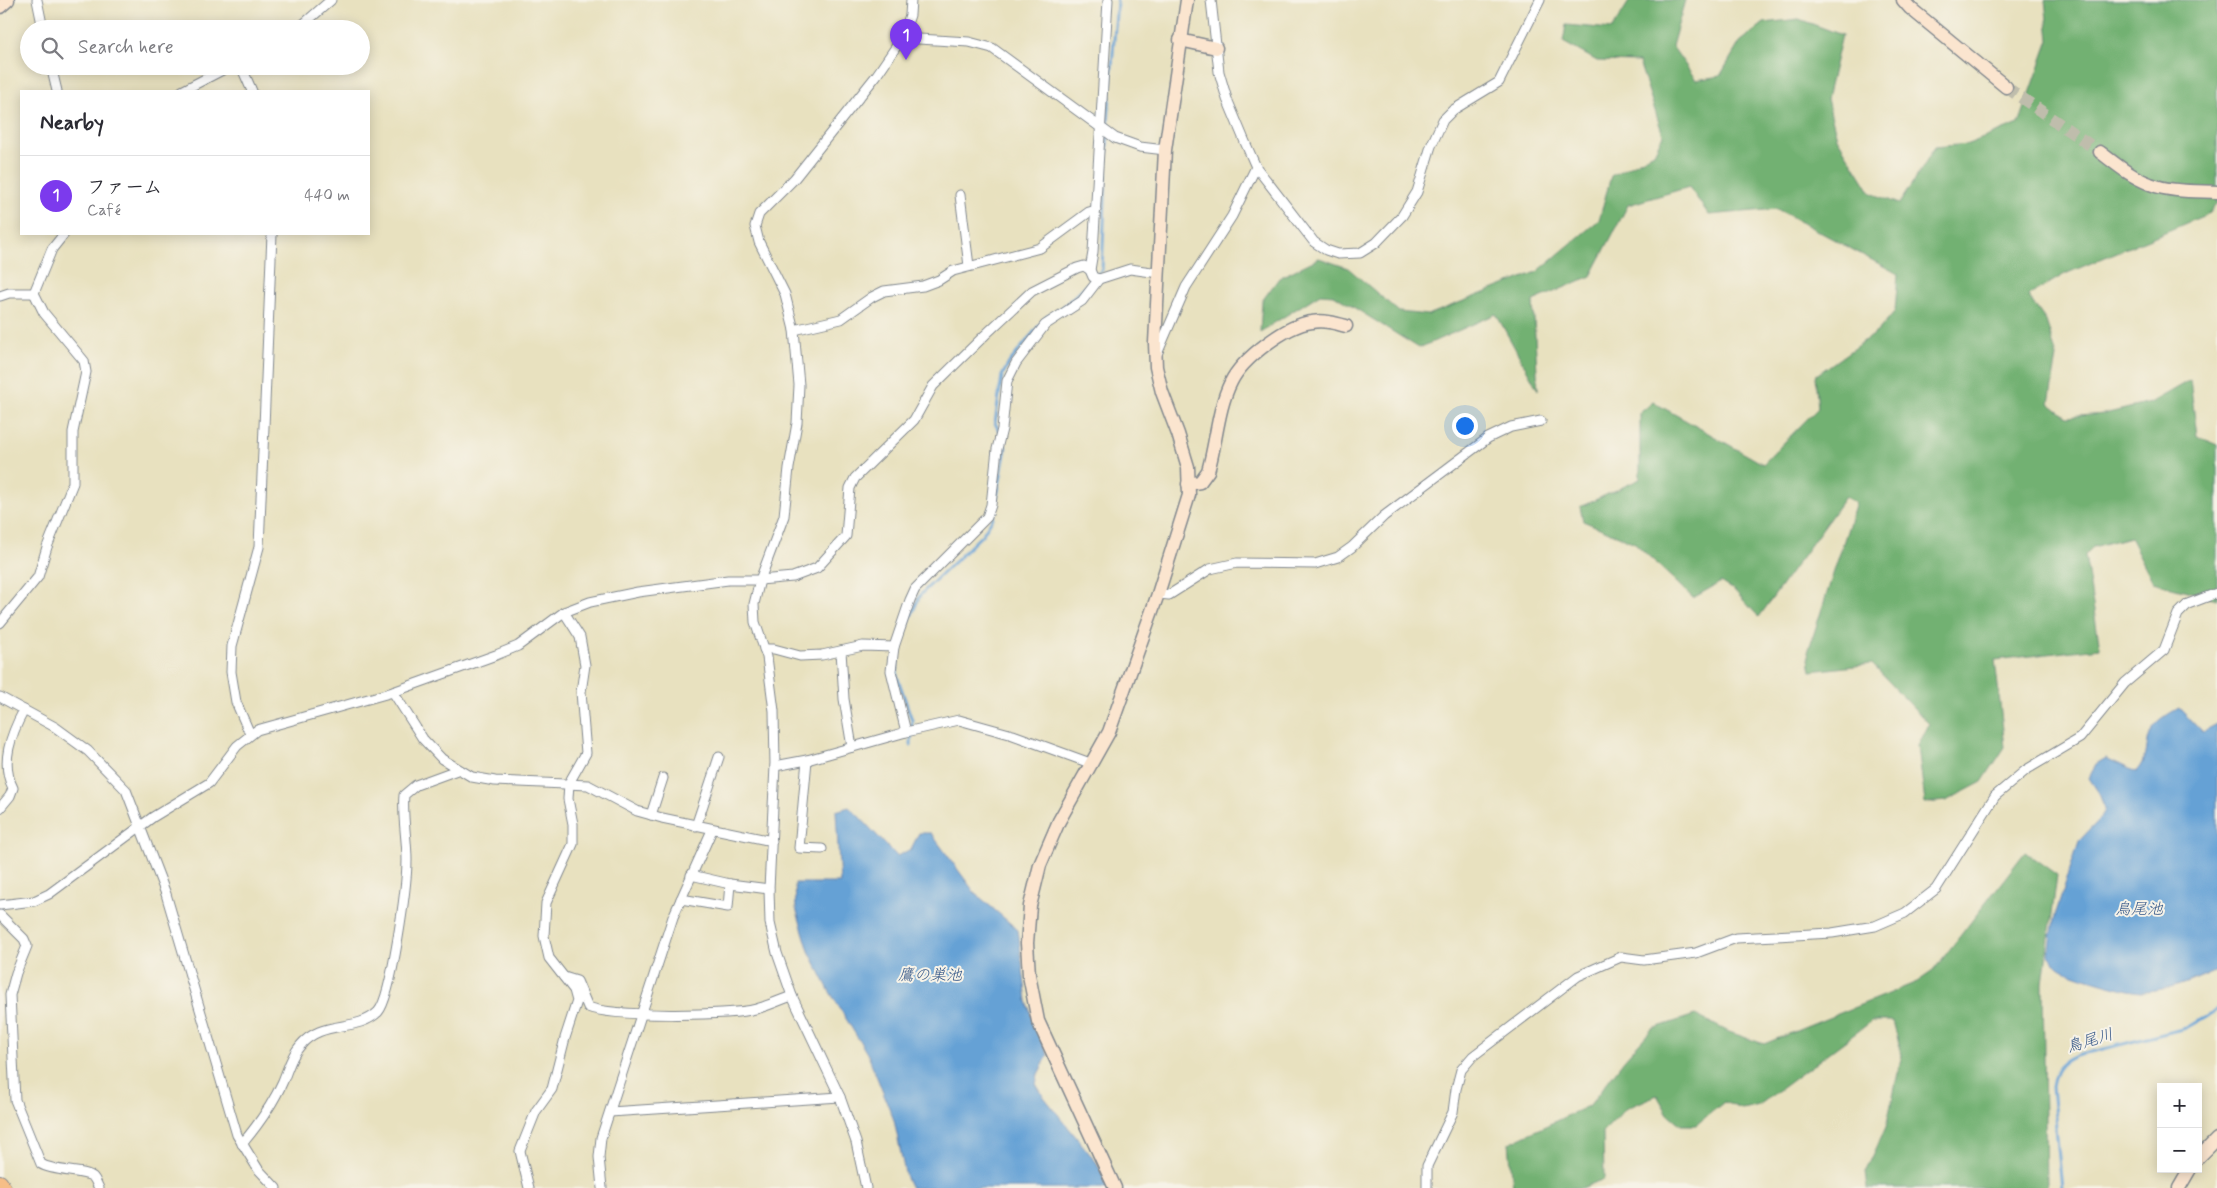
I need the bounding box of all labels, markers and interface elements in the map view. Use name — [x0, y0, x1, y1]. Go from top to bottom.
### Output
pin: 1 — [890, 19, 922, 60]
search box — [20, 20, 370, 75]
icon: search — [38, 34, 66, 62]
text: Search here — [78, 35, 174, 60]
text: Nearby — [40, 109, 104, 137]
text: ファーム — [87, 175, 162, 200]
text: 1 — [52, 185, 60, 206]
text: 440 m — [304, 185, 350, 206]
text: Café — [87, 200, 121, 221]
your location — [1452, 413, 1478, 439]
water label: 鳥尾池 — [2115, 899, 2164, 920]
water label: 鷹の巣池 — [898, 965, 963, 986]
water label: 鳥尾川 — [2064, 1024, 2116, 1058]
map controls — [2157, 1083, 2202, 1173]
button: + — [2157, 1083, 2202, 1128]
button: − — [2157, 1128, 2202, 1173]

